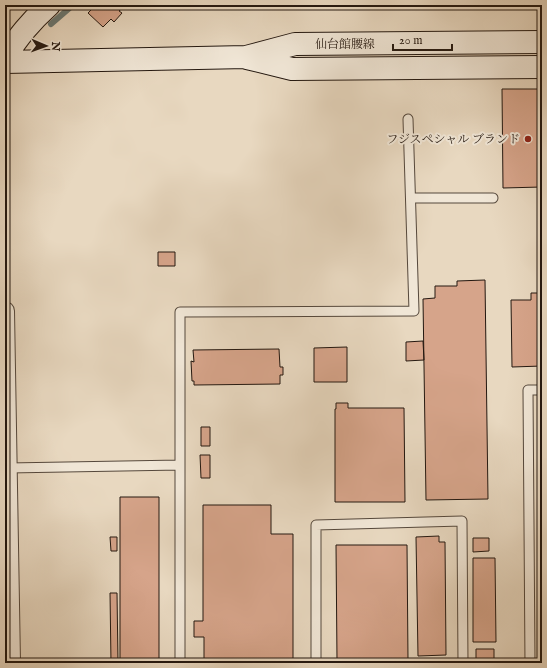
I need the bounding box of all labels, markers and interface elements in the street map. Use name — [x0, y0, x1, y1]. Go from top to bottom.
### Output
north arrow — [26, 26, 66, 66]
scale bar — [393, 26, 452, 52]
text: 20 m — [399, 33, 422, 48]
street label: 仙台館腰線 — [315, 37, 375, 52]
text: N — [48, 40, 62, 52]
place label: フジスペシャル ブランド — [386, 132, 520, 147]
marker: フジスペシャル ブランド — [523, 134, 533, 144]

